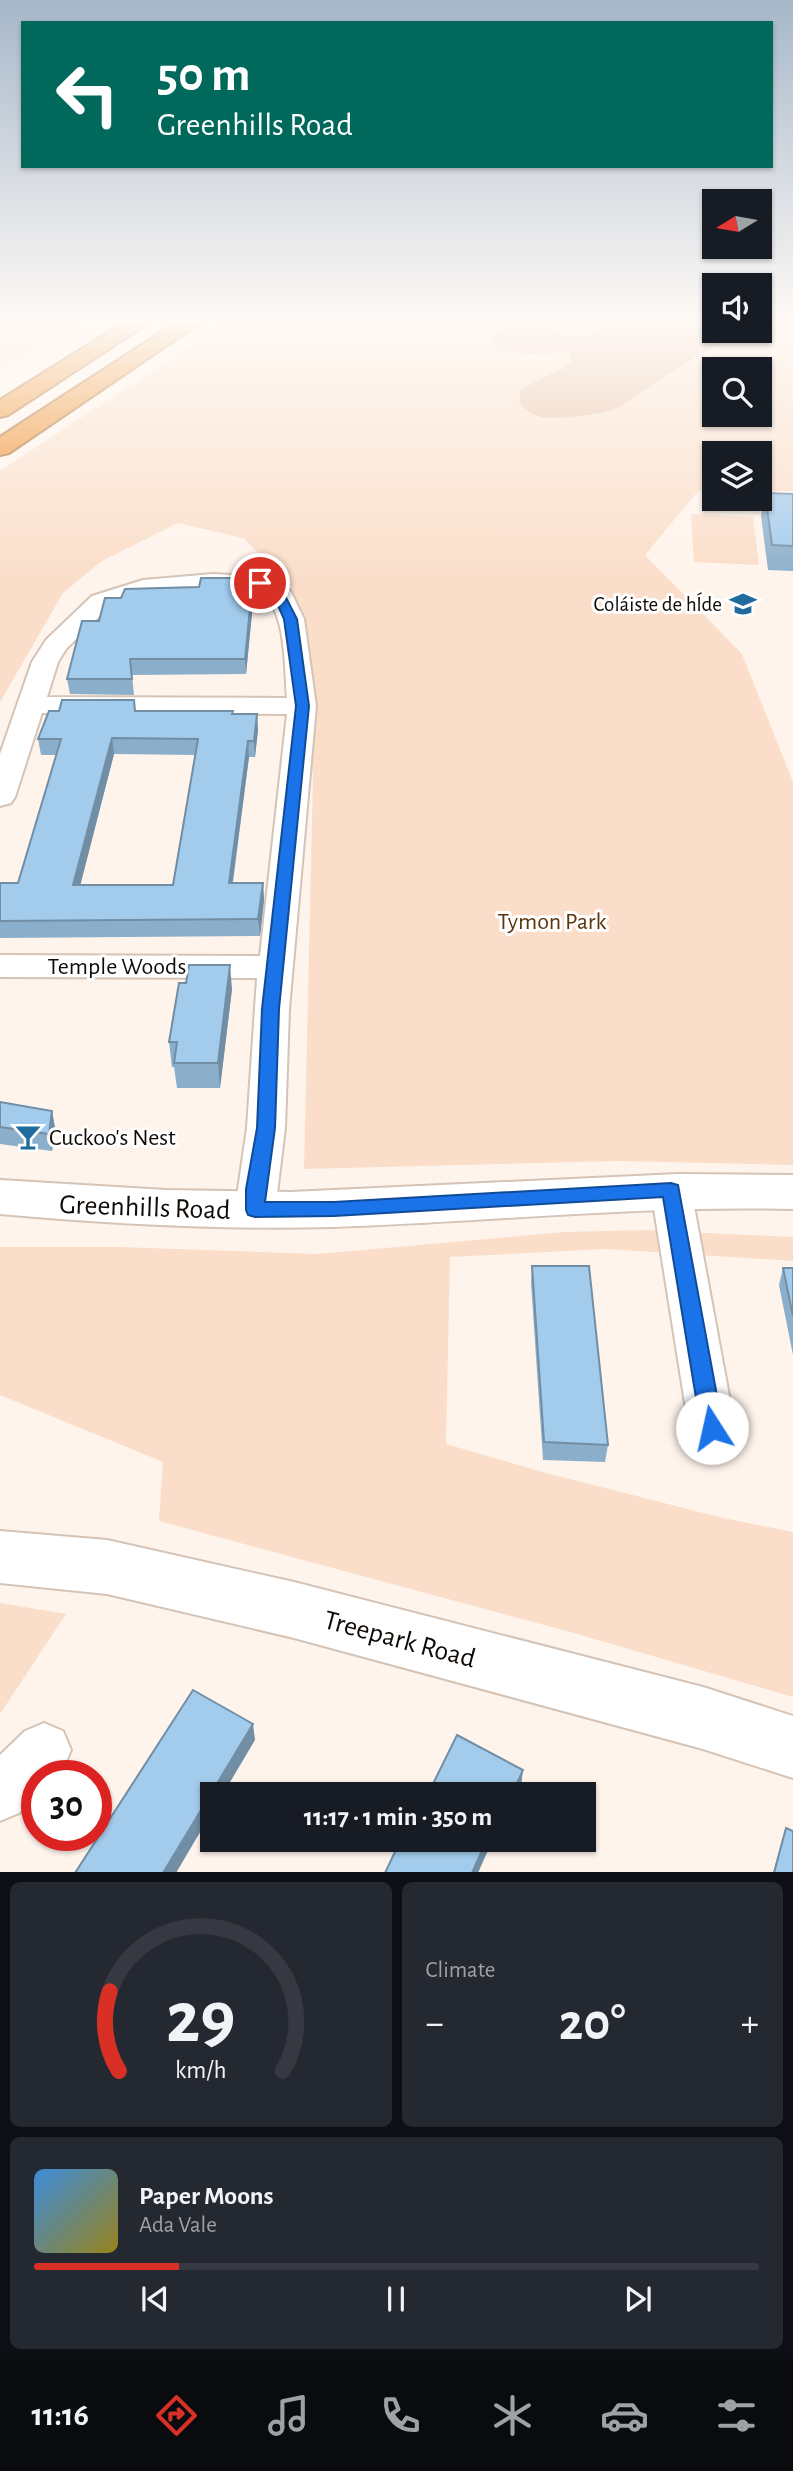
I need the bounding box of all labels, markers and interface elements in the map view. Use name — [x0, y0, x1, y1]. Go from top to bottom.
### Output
icon: left — [42, 49, 133, 140]
text: 50 m — [157, 51, 251, 100]
text: Greenhills Road — [157, 109, 353, 141]
north arrow — [702, 189, 772, 259]
map controls — [702, 189, 772, 511]
button: sound — [702, 273, 772, 343]
button: search — [702, 357, 772, 427]
button: layers — [702, 441, 772, 511]
pin — [230, 553, 290, 613]
icon: arrive — [241, 564, 279, 602]
school or university icon: Coláiste de hÍde — [728, 589, 758, 619]
place label: Coláiste de hÍde — [594, 592, 722, 615]
park label: Tymon Park — [498, 910, 607, 934]
street label: Temple Woods — [48, 955, 186, 979]
bar icon: Cuckoo's Nest — [13, 1122, 43, 1152]
place label: Cuckoo's Nest — [49, 1126, 176, 1150]
street label: Greenhills Road — [59, 1191, 231, 1225]
position arrow — [675, 1391, 749, 1465]
street label: Treepark Road — [321, 1606, 478, 1674]
speed limit sign: 30 — [21, 1760, 112, 1851]
text: 11:17 · 1 min · 350 m — [304, 1804, 492, 1830]
text: Climate — [426, 1959, 495, 1982]
text: 29 — [166, 1983, 235, 2056]
text: 20° — [559, 1997, 626, 2049]
text: − — [426, 2005, 444, 2043]
text: + — [741, 2005, 759, 2043]
text: km/h — [175, 2057, 227, 2082]
text: Paper Moons — [139, 2183, 274, 2209]
text: Ada Vale — [139, 2214, 217, 2237]
icon: previous — [136, 2280, 174, 2318]
icon: pause — [377, 2280, 415, 2318]
icon: next — [619, 2280, 657, 2318]
icon: directions — [152, 2391, 201, 2440]
icon: music — [264, 2391, 313, 2440]
icon: phone — [376, 2391, 425, 2440]
icon: climate — [488, 2391, 537, 2440]
icon: car — [600, 2391, 649, 2440]
icon: filters — [712, 2391, 761, 2440]
text: 11:16 — [32, 2399, 89, 2431]

